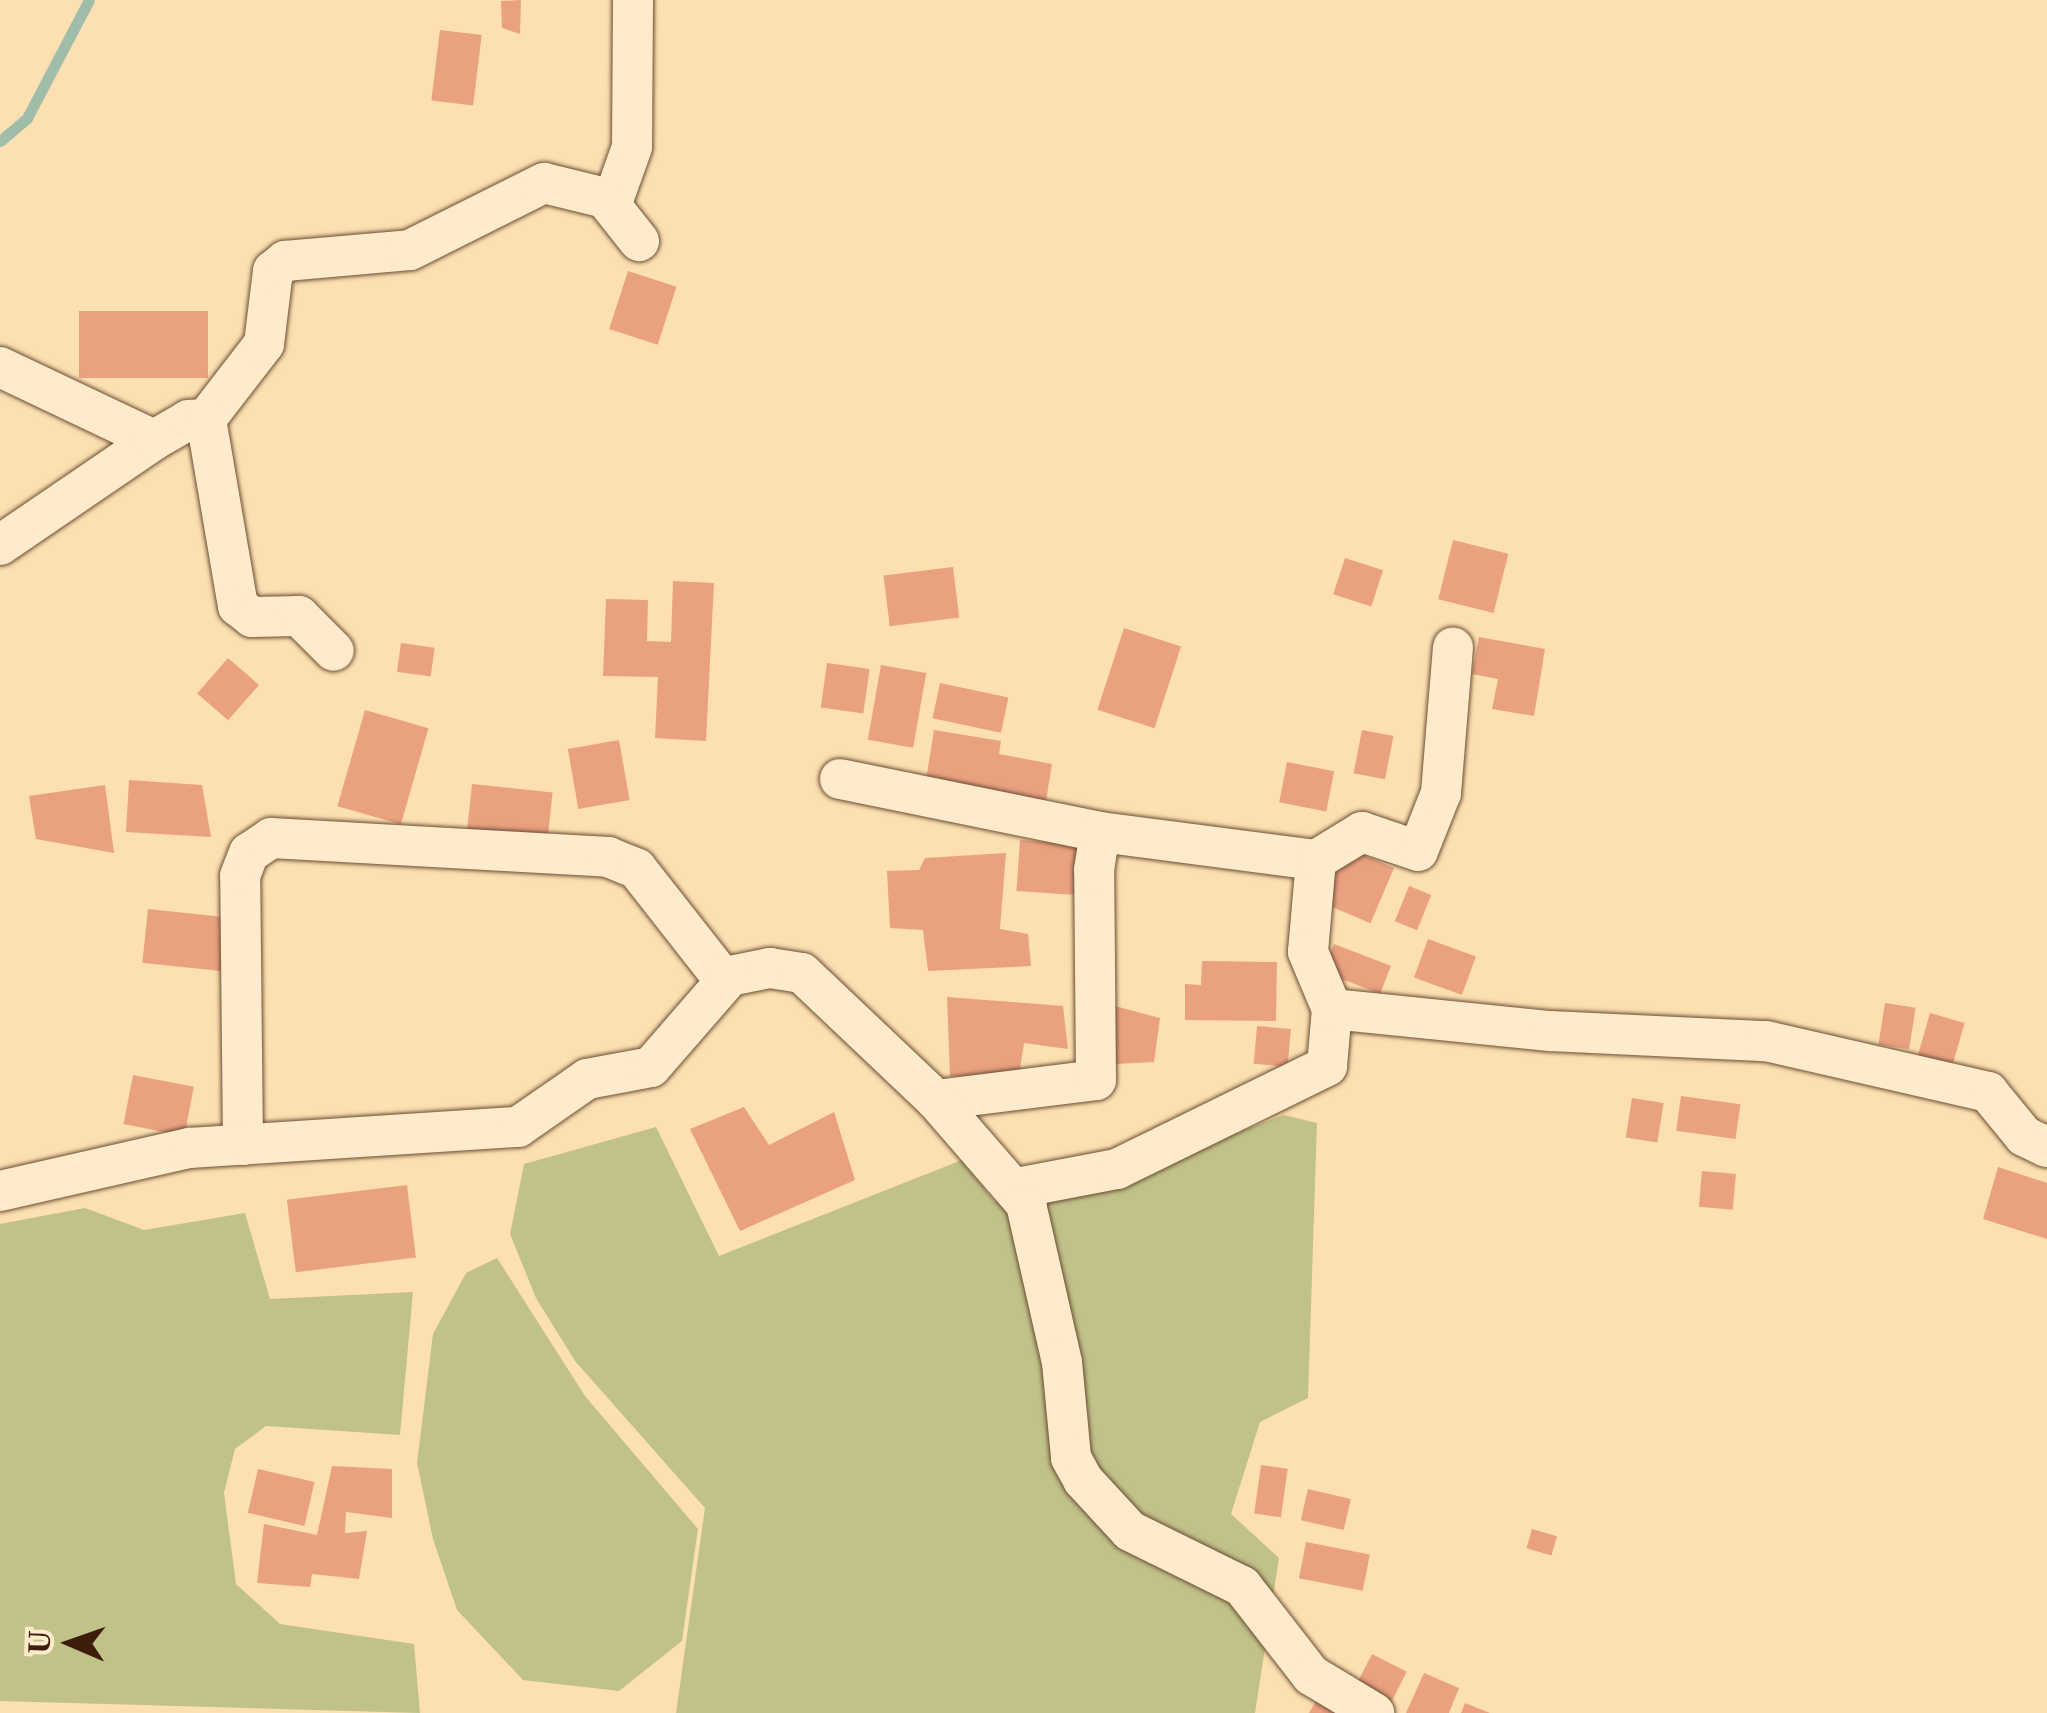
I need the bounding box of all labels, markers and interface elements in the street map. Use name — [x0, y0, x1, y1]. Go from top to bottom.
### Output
north arrow — [20, 1593, 120, 1693]
text: U — [23, 1630, 57, 1654]

